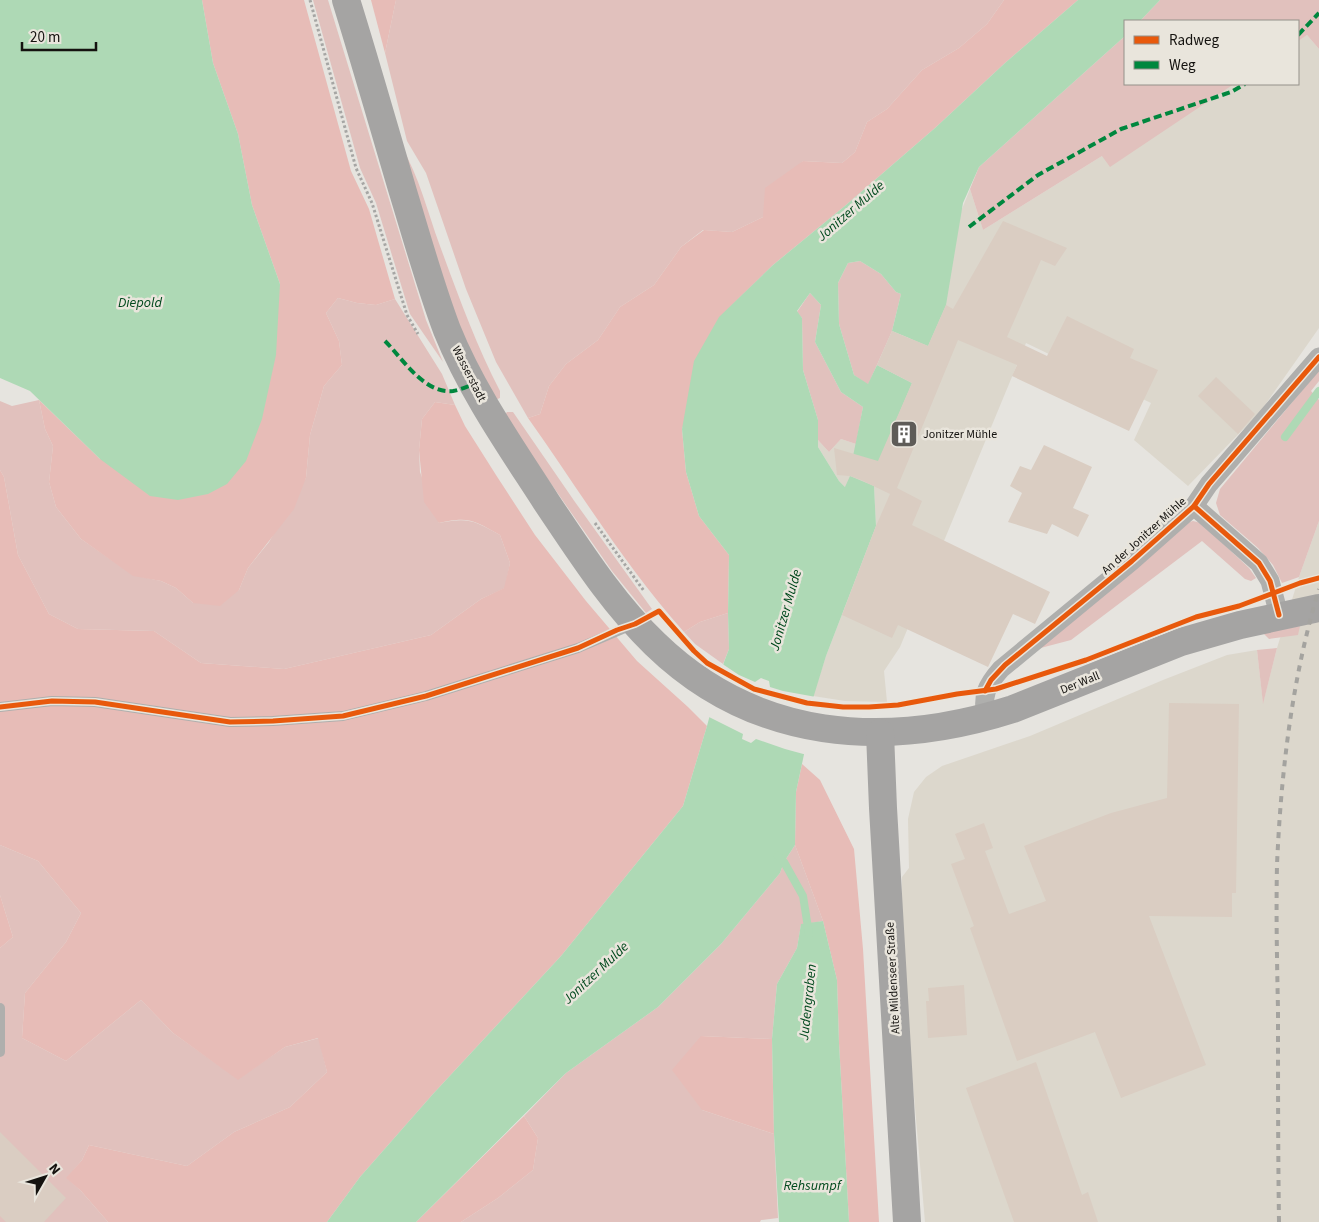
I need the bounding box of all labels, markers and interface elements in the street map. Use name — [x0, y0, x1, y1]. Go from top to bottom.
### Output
scale bar — [22, 20, 96, 52]
legend — [1124, 20, 1299, 85]
text: 20 m — [30, 27, 60, 48]
text: Radweg — [1169, 30, 1219, 51]
text: Weg — [1169, 55, 1196, 76]
water label: Jonitzer Mulde — [812, 176, 889, 247]
water label: Diepold — [118, 293, 163, 313]
street label: Wasserstadt — [448, 343, 490, 405]
building icon: Jonitzer Mühle — [889, 419, 919, 449]
place label: Jonitzer Mühle — [923, 426, 997, 443]
street label: An der Jonitzer Mühle — [1098, 493, 1190, 579]
water label: Jonitzer Mulde — [765, 567, 807, 654]
street label: Der Wall — [1058, 667, 1102, 699]
street label: Alte Mildenseer Straße — [882, 921, 904, 1034]
water label: Jonitzer Mulde — [558, 937, 634, 1009]
water label: Judengraben — [794, 963, 822, 1042]
north arrow — [20, 1152, 70, 1202]
text: N — [44, 1160, 65, 1179]
water label: Rehsumpf — [783, 1176, 843, 1196]

